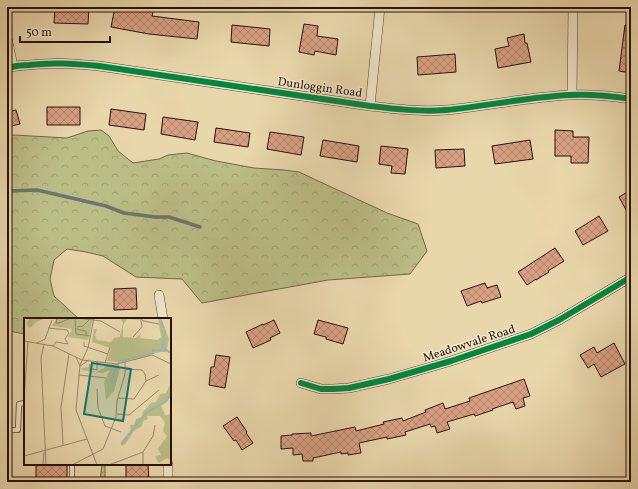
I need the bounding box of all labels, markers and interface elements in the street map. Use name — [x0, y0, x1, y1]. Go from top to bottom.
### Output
scale bar — [20, 18, 110, 44]
text: 50 m — [26, 25, 52, 41]
street label: Dunloggin Road — [277, 74, 363, 102]
inset map — [24, 318, 171, 465]
street label: Meadowvale Road — [421, 321, 518, 366]

